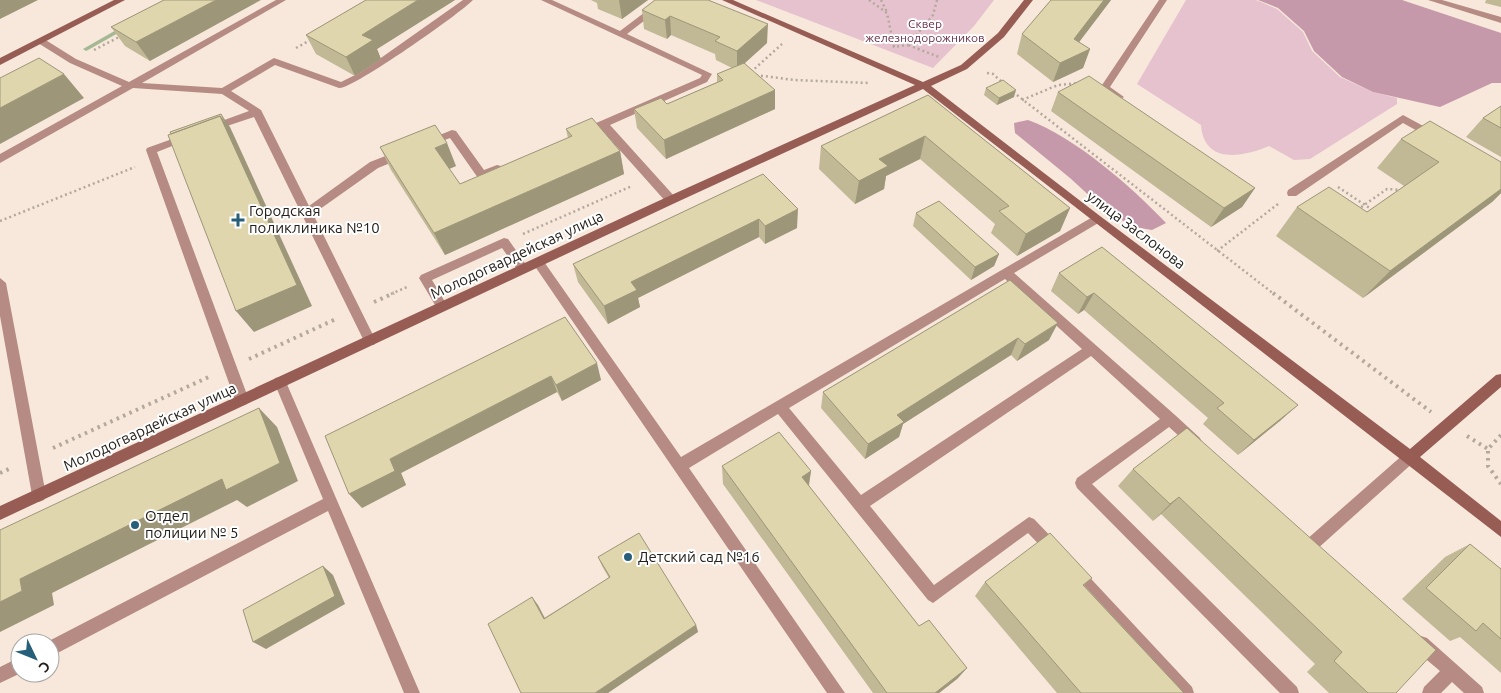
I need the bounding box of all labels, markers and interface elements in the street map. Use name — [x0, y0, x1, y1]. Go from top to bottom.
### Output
park label: Сквер железнодорожников — [865, 17, 985, 44]
street label: улица Заслонова — [1084, 187, 1189, 272]
place label: Городская поликлиника №10 — [249, 202, 380, 236]
street label: Молодогвардейская улица — [428, 207, 606, 302]
marker: Городская поликлиника №10 — [231, 213, 245, 227]
street label: Молодогвардейская улица — [61, 379, 239, 474]
place label: Отдел полиции № 5 — [145, 507, 238, 541]
marker: Отдел полиции № 5 — [129, 519, 141, 531]
place label: Детский сад №16 — [638, 548, 760, 565]
marker: Детский сад №16 — [622, 551, 634, 563]
north arrow — [10, 633, 60, 683]
text: С — [36, 658, 53, 676]

